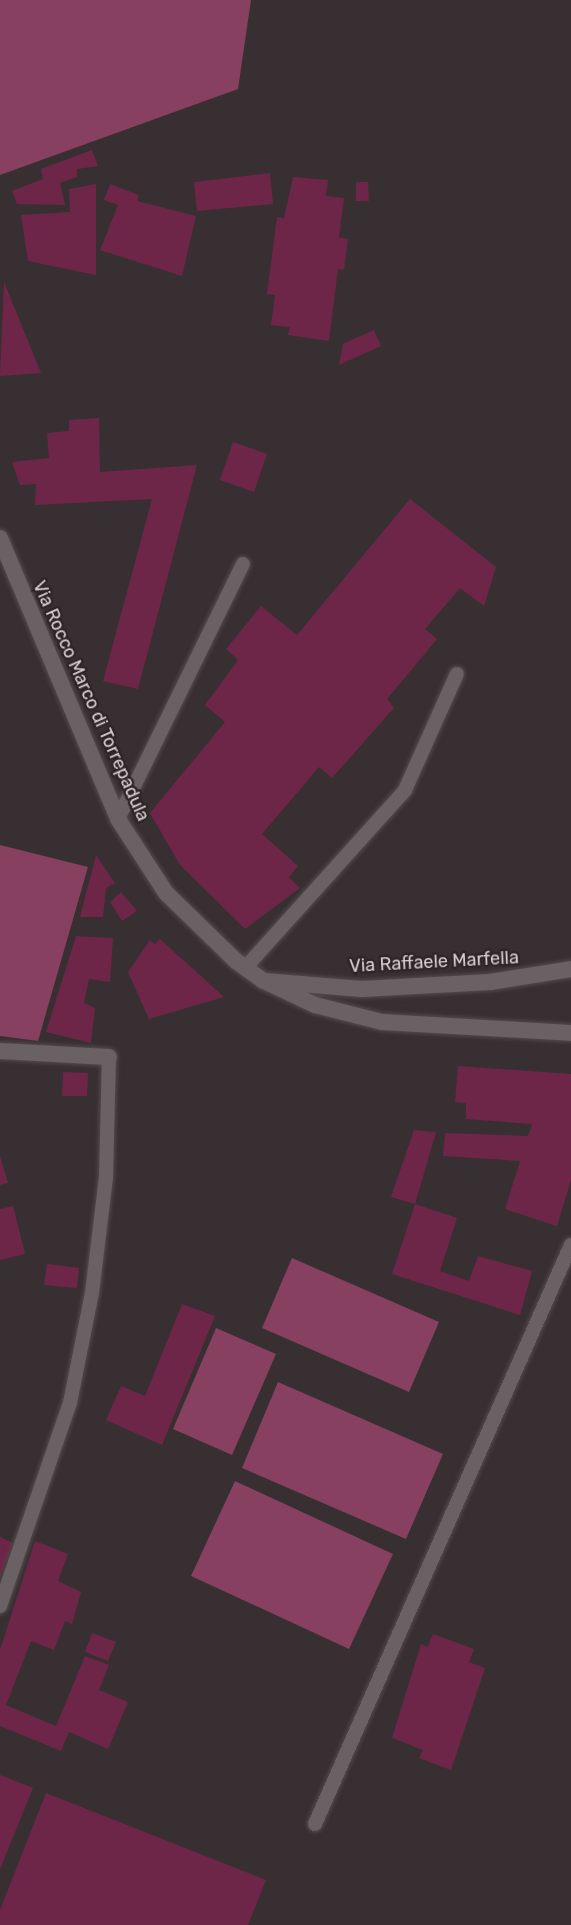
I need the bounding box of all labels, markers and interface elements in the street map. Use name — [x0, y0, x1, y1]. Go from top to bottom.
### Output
street label: Via Rocco Marco di Torrepadula — [28, 577, 154, 825]
street label: Via Raffaele Marfella — [349, 947, 519, 977]

